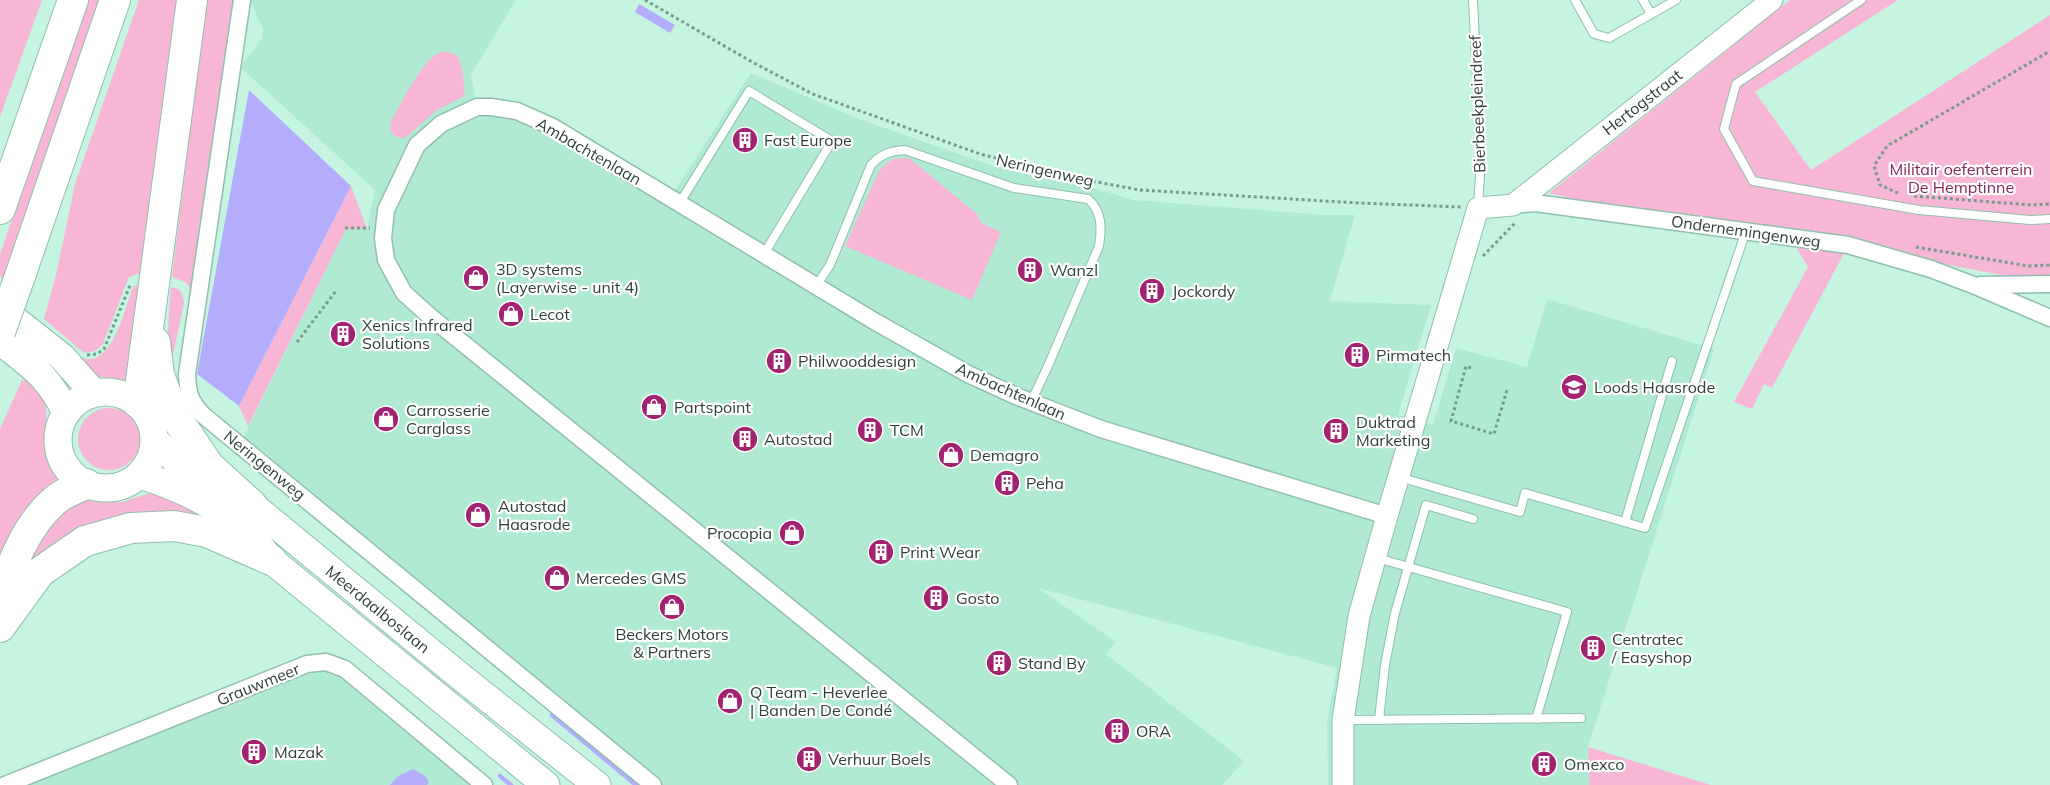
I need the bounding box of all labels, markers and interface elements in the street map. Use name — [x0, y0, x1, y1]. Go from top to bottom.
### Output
street label: Bierbeekpleindreef — [1465, 34, 1489, 173]
street label: Hertogstraat — [1598, 64, 1686, 139]
street label: Ambachtenlaan — [533, 113, 645, 189]
building icon: Fast Europe — [730, 125, 760, 155]
place label: Fast Europe — [764, 130, 852, 150]
street label: Neringenweg — [994, 149, 1096, 191]
park label: Militair oefenterrein De Hemptinne — [1890, 159, 2032, 197]
street label: Ondernemingenweg — [1670, 211, 1822, 251]
building icon: Wanzl — [1015, 255, 1045, 285]
place label: 3D systems (Layerwise - unit 4) — [496, 259, 639, 297]
place label: Wanzl — [1050, 260, 1098, 280]
shop icon: 3D systems (Layerwise - unit 4) — [461, 263, 491, 293]
building icon: Jockordy — [1137, 276, 1167, 306]
place label: Jockordy — [1172, 281, 1236, 301]
shop icon: Lecot — [496, 299, 526, 329]
place label: Lecot — [530, 304, 570, 324]
place label: Xenics Infrared Solutions — [362, 315, 473, 353]
building icon: Xenics Infrared Solutions — [328, 319, 358, 349]
building icon: Pirmatech — [1342, 340, 1372, 370]
place label: Pirmatech — [1376, 345, 1451, 365]
building icon: Philwooddesign — [764, 346, 794, 376]
place label: Philwooddesign — [798, 351, 916, 371]
street label: Ambachtenlaan — [953, 358, 1069, 424]
school or university icon: Loods Haasrode — [1559, 372, 1589, 402]
place label: Loods Haasrode — [1594, 377, 1715, 397]
shop icon: Partspoint — [639, 392, 669, 422]
place label: Partspoint — [674, 397, 751, 417]
place label: Carrosserie Carglass — [406, 400, 490, 438]
shop icon: Carrosserie Carglass — [371, 404, 401, 434]
place label: Duktrad Marketing — [1356, 412, 1430, 450]
building icon: TCM — [855, 415, 885, 445]
building icon: Duktrad Marketing — [1321, 416, 1351, 446]
place label: TCM — [890, 420, 924, 440]
building icon: Autostad — [730, 424, 760, 454]
street label: Neringenweg — [220, 426, 310, 504]
place label: Autostad — [764, 429, 832, 449]
shop icon: Demagro — [936, 440, 966, 470]
place label: Demagro — [970, 445, 1039, 465]
building icon: Peha — [992, 468, 1022, 498]
place label: Peha — [1026, 473, 1064, 493]
place label: Autostad Haasrode — [498, 496, 571, 534]
shop icon: Autostad Haasrode — [463, 500, 493, 530]
shop icon: Procopia — [777, 518, 807, 548]
place label: Procopia — [707, 523, 772, 543]
building icon: Print Wear — [866, 537, 896, 567]
place label: Print Wear — [900, 542, 980, 562]
street label: Meerdaalboslaan — [322, 561, 434, 657]
shop icon: Mercedes GMS — [542, 563, 572, 593]
place label: Mercedes GMS — [576, 568, 686, 588]
building icon: Gosto — [921, 583, 951, 613]
place label: Gosto — [956, 588, 999, 608]
shop icon: Beckers Motors & Partners — [657, 592, 687, 622]
place label: Beckers Motors & Partners — [615, 624, 729, 662]
place label: Centratec / Easyshop — [1611, 629, 1692, 667]
building icon: Centratec / Easyshop — [1578, 633, 1608, 663]
building icon: Stand By — [984, 648, 1014, 678]
place label: Stand By — [1018, 653, 1086, 673]
street label: Grauwmeer — [214, 658, 302, 710]
place label: Q Team - Heverlee | Banden De Condé — [750, 682, 892, 720]
shop icon: Q Team - Heverlee | Banden De Condé — [715, 686, 745, 716]
building icon: ORA — [1102, 716, 1132, 746]
place label: ORA — [1136, 721, 1171, 741]
building icon: Mazak — [239, 737, 269, 767]
place label: Mazak — [274, 742, 324, 762]
building icon: Verhuur Boels — [794, 744, 824, 774]
place label: Verhuur Boels — [828, 749, 931, 769]
building icon: Omexco — [1529, 749, 1559, 779]
place label: Omexco — [1564, 754, 1624, 774]

